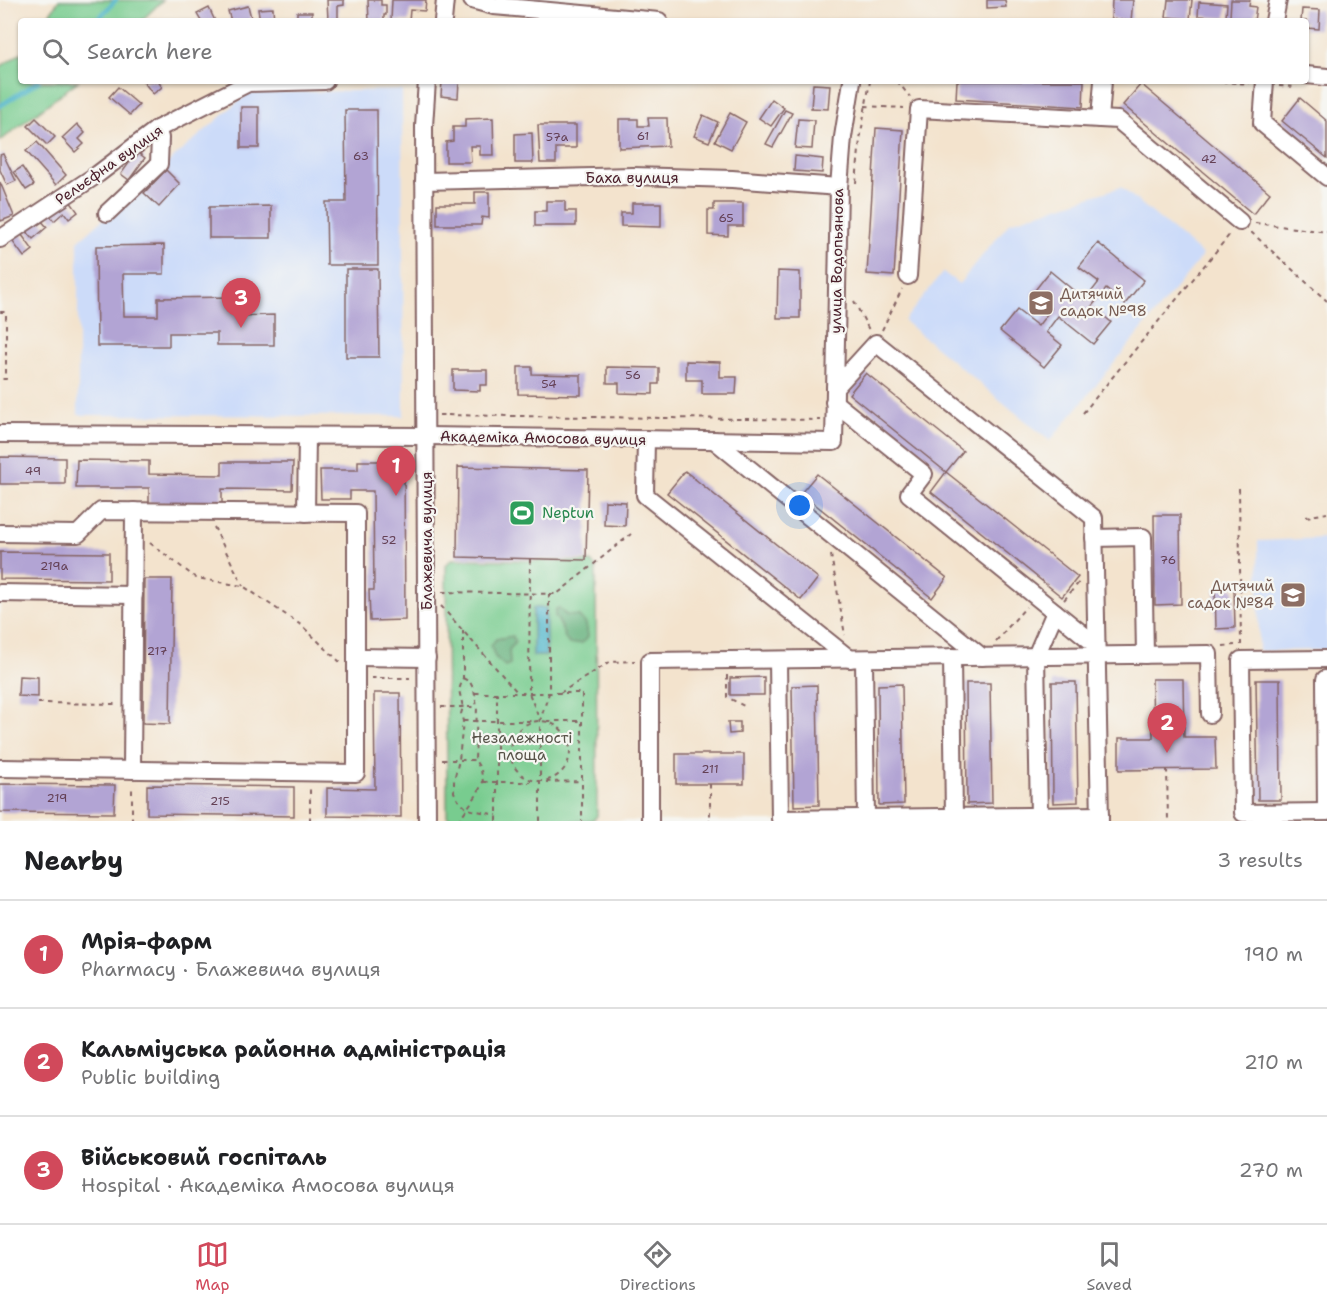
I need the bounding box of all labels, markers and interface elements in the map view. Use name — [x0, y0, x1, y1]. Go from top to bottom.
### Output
search box — [18, 18, 1309, 84]
icon: search — [39, 35, 72, 68]
text: Search here — [87, 37, 213, 66]
street label: Рельєфна вулиця — [51, 120, 167, 210]
house number: 61 — [637, 128, 649, 144]
house number: 57а — [546, 129, 569, 145]
house number: 63 — [353, 148, 369, 164]
house number: 42 — [1201, 151, 1217, 167]
street label: Баха вулиця — [585, 168, 679, 188]
street label: улица Водопьянова — [826, 187, 848, 334]
house number: 65 — [718, 210, 734, 226]
pin: 3 — [222, 278, 260, 328]
place label: Дитячий садок №98 — [1060, 284, 1147, 321]
school or university icon: Дитячий садок №98 — [1026, 288, 1056, 318]
house number: 56 — [625, 367, 641, 383]
house number: 54 — [541, 376, 557, 392]
street label: Академіка Амосова вулиця — [440, 426, 646, 450]
pin: 1 — [376, 446, 416, 496]
house number: 49 — [25, 463, 41, 479]
street label: Блажевича вулиця — [417, 471, 437, 611]
your location — [785, 491, 814, 520]
sports icon: Neptun — [507, 498, 537, 528]
place label: Neptun — [542, 503, 594, 523]
house number: 52 — [381, 532, 397, 548]
house number: 76 — [1160, 552, 1176, 568]
house number: 219а — [40, 558, 69, 574]
place label: Дитячий садок №84 — [1187, 576, 1274, 613]
school or university icon: Дитячий садок №84 — [1278, 580, 1308, 610]
house number: 217 — [147, 643, 167, 659]
pin: 2 — [1148, 704, 1186, 753]
park label: Незалежності площа — [471, 728, 573, 765]
house number: 211 — [701, 761, 719, 777]
house number: 219 — [47, 790, 67, 806]
house number: 215 — [210, 793, 230, 809]
text: Nearby — [24, 843, 123, 878]
text: 3 results — [1217, 847, 1303, 873]
text: Мрія-фарм — [81, 927, 212, 956]
text: 1 — [39, 941, 48, 967]
text: 190 m — [1244, 941, 1303, 967]
text: Pharmacy · Блажевича вулиця — [81, 956, 381, 982]
text: Кальміуська районна адміністрація — [81, 1035, 506, 1064]
text: 2 — [37, 1049, 51, 1075]
text: 210 m — [1244, 1049, 1303, 1075]
text: Public building — [81, 1064, 220, 1090]
text: Військовий госпіталь — [81, 1143, 327, 1172]
text: 3 — [37, 1157, 51, 1183]
text: 270 m — [1239, 1157, 1303, 1183]
text: Hospital · Академіка Амосова вулиця — [81, 1172, 455, 1198]
tab: Map — [195, 1238, 229, 1295]
tab: Directions — [620, 1238, 696, 1295]
tab: Saved — [1086, 1238, 1132, 1295]

